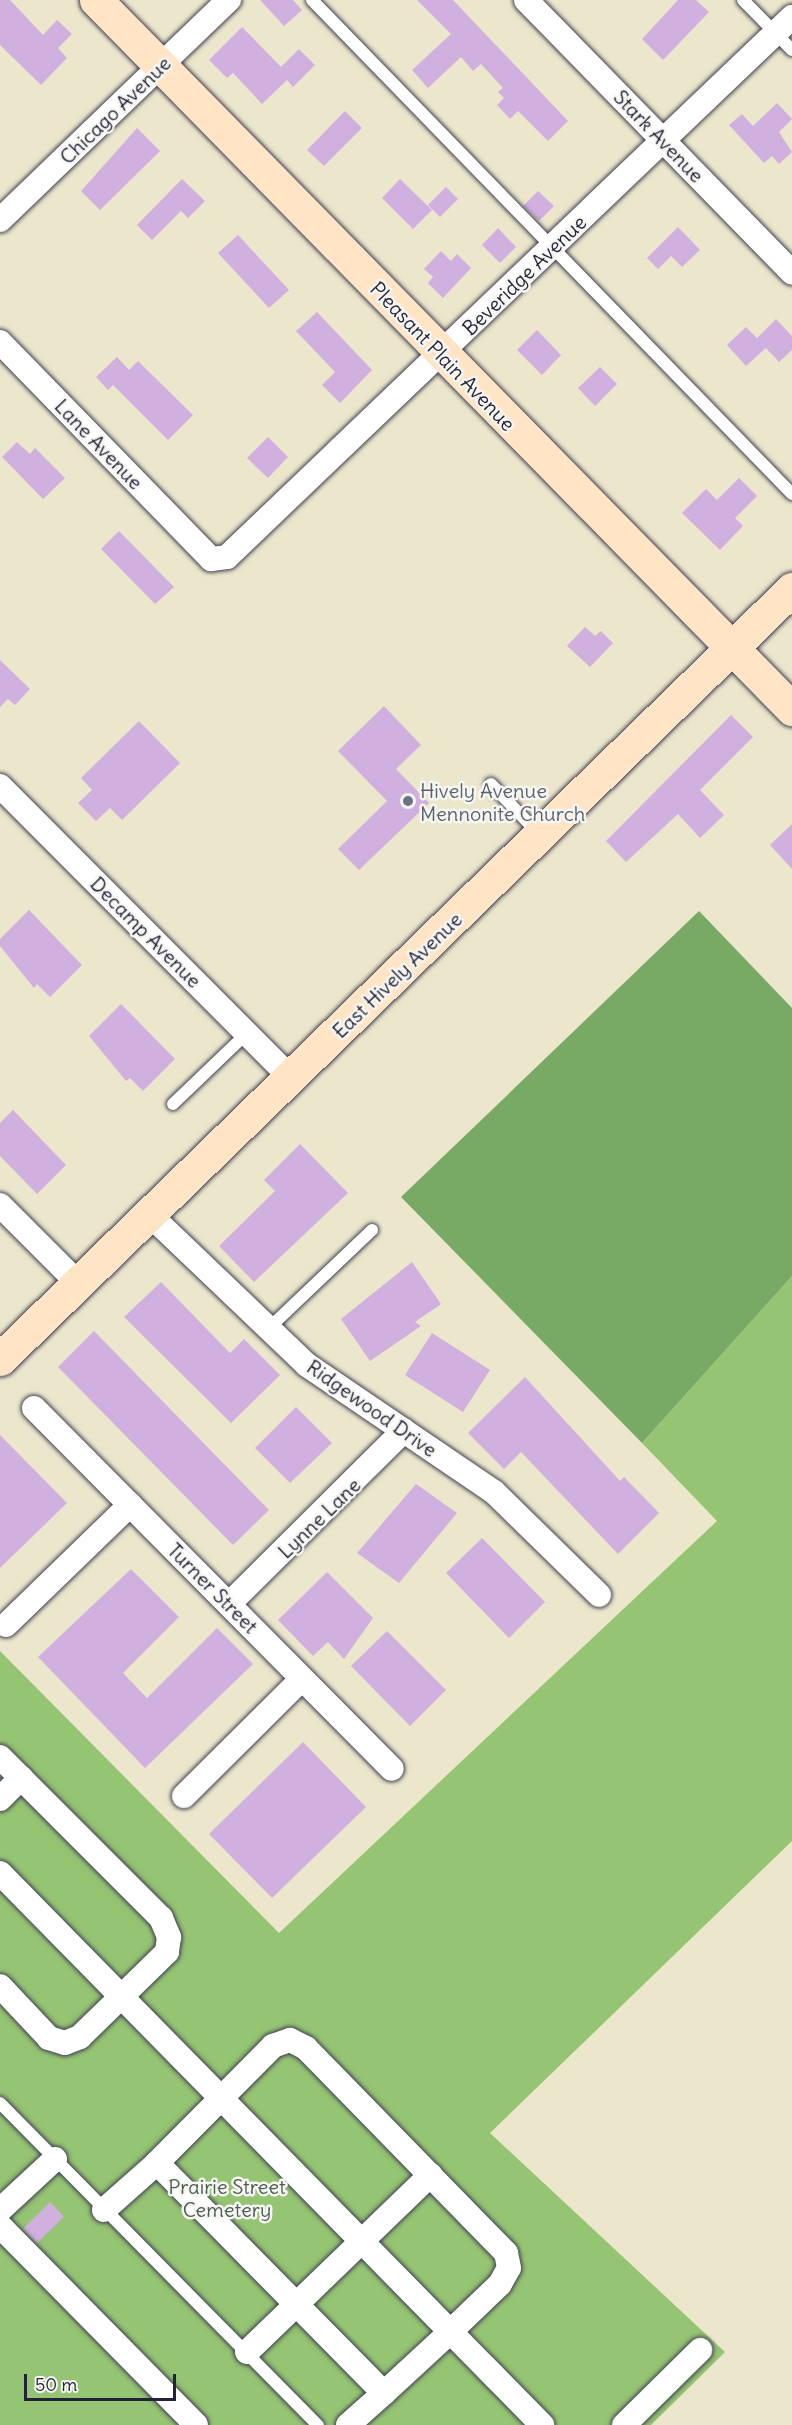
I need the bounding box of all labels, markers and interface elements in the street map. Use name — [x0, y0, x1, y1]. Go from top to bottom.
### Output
street label: Chicago Avenue — [55, 51, 175, 169]
street label: Stark Avenue — [609, 85, 709, 187]
street label: Beveridge Avenue — [457, 210, 591, 340]
street label: Pleasant Plain Avenue — [366, 276, 520, 436]
street label: Lane Avenue — [50, 394, 148, 494]
place label: Hively Avenue Mennonite Church — [420, 778, 585, 825]
marker: Hively Avenue Mennonite Church — [401, 794, 415, 808]
street label: Decamp Avenue — [85, 871, 207, 993]
street label: East Hively Avenue — [327, 907, 467, 1043]
street label: Ridgewood Drive — [302, 1354, 442, 1462]
street label: Lynne Lane — [273, 1473, 365, 1563]
street label: Turner Street — [163, 1538, 263, 1638]
park label: Prairie Street Cemetery — [168, 2174, 286, 2221]
scale bar — [27, 2362, 178, 2400]
text: 50 m — [35, 2373, 77, 2396]

